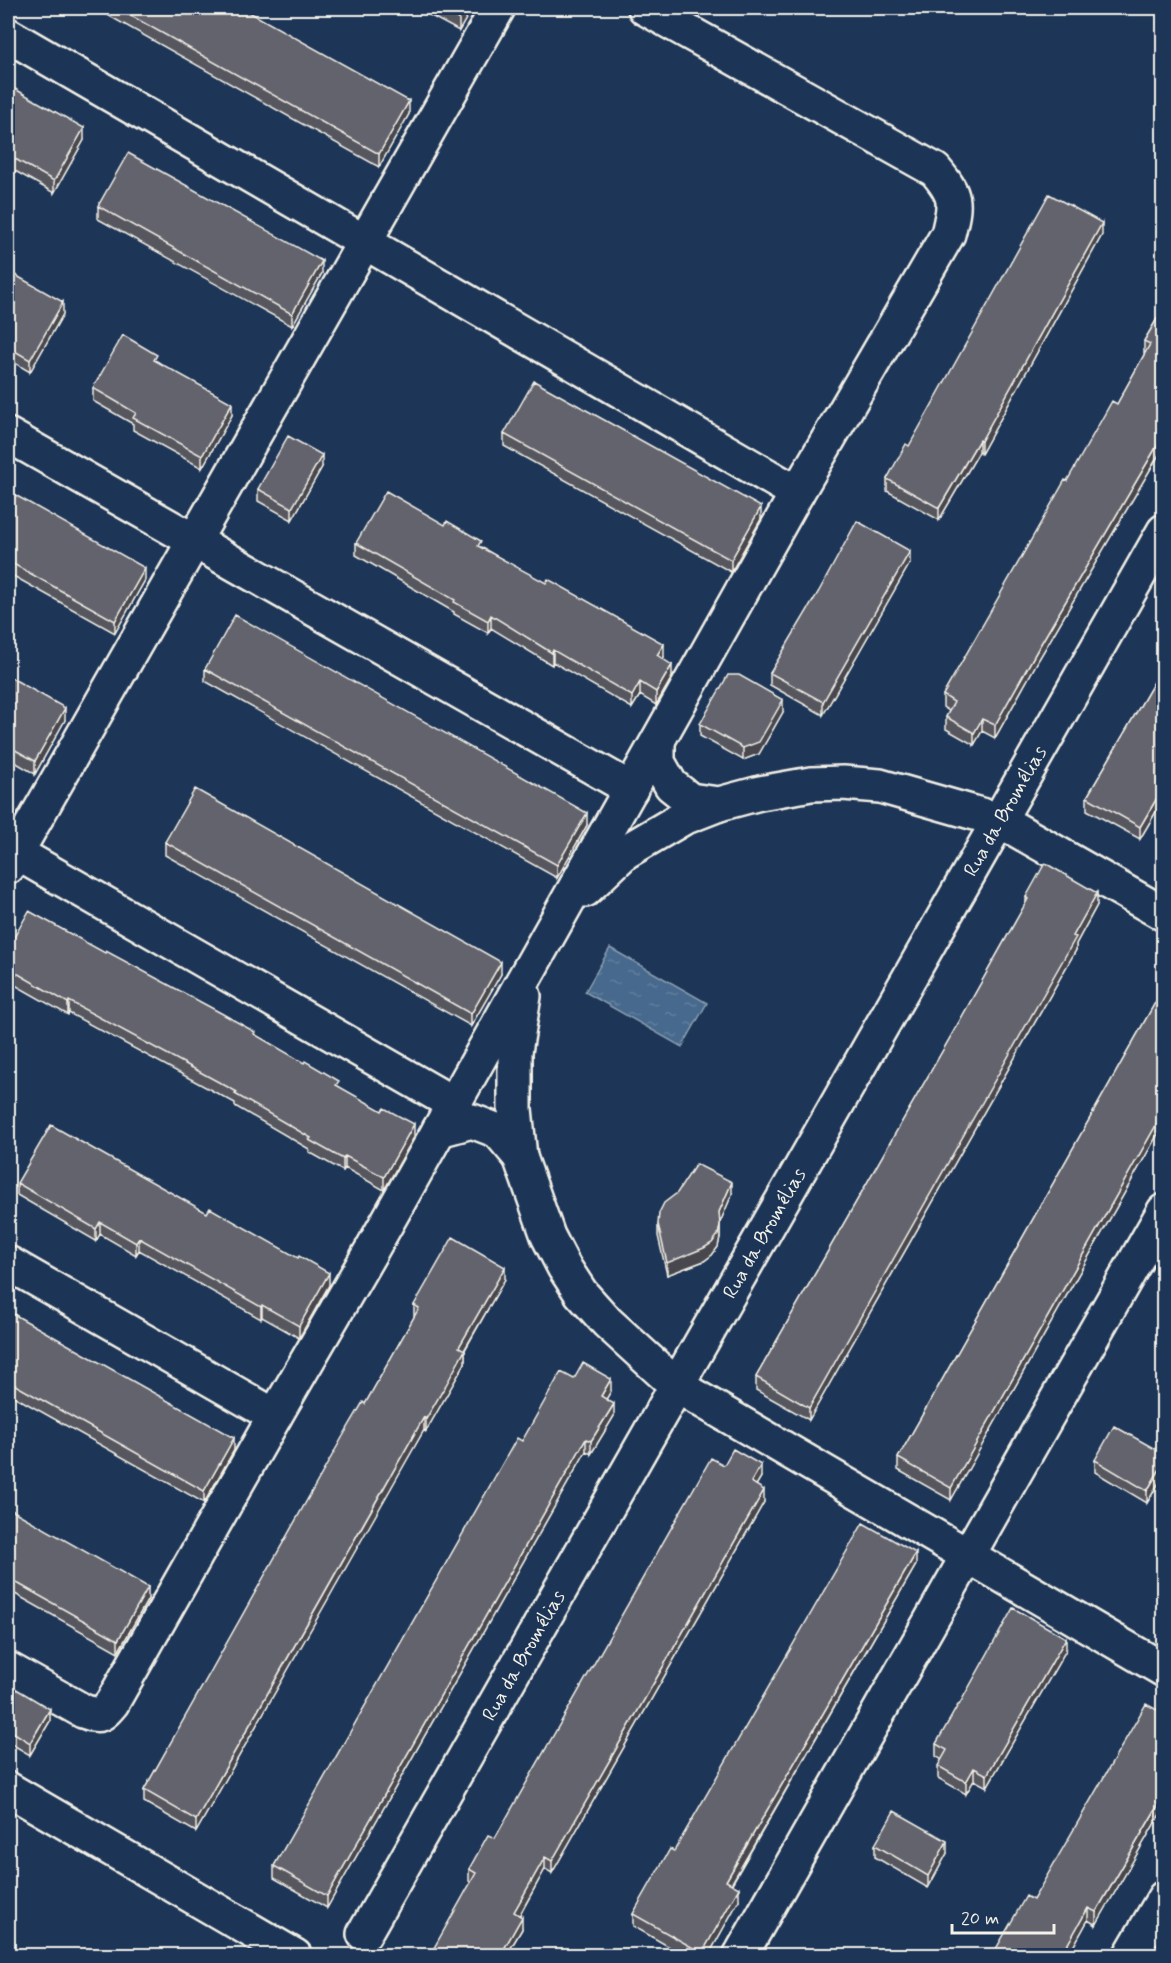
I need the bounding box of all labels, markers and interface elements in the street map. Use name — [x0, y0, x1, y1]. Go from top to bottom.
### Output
street label: Rua da Bromélias — [958, 741, 1054, 882]
street label: Rua da Bromélias — [717, 1163, 813, 1304]
street label: Rua da Bromélias — [476, 1585, 572, 1726]
scale bar — [952, 1897, 1054, 1935]
text: 20 m — [961, 1907, 999, 1931]

